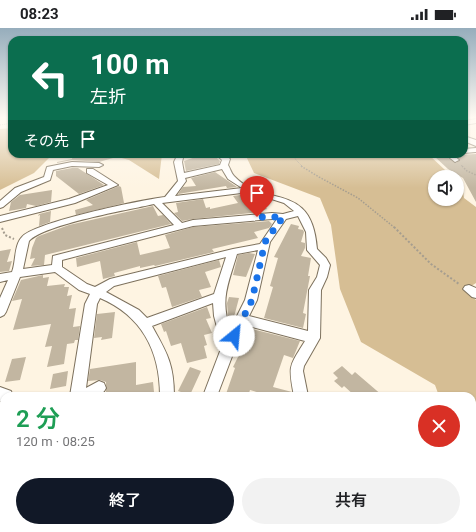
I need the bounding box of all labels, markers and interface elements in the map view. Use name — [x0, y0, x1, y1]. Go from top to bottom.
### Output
text: 08:23 — [20, 5, 59, 23]
text: 100 m — [90, 48, 169, 81]
icon: left — [24, 52, 76, 104]
text: 左折 — [90, 86, 126, 107]
icon: arrive — [77, 128, 99, 150]
text: その先 — [24, 132, 69, 150]
map controls — [428, 170, 464, 206]
button: sound — [428, 170, 464, 206]
pin — [240, 176, 274, 217]
icon: arrive — [246, 182, 268, 204]
position arrow — [213, 315, 255, 357]
text: 2 分 — [16, 405, 60, 433]
button: close — [418, 405, 460, 447]
text: 120 m · 08:25 — [16, 434, 95, 449]
button: 終了 — [16, 478, 234, 524]
button: 共有 — [242, 478, 460, 524]

